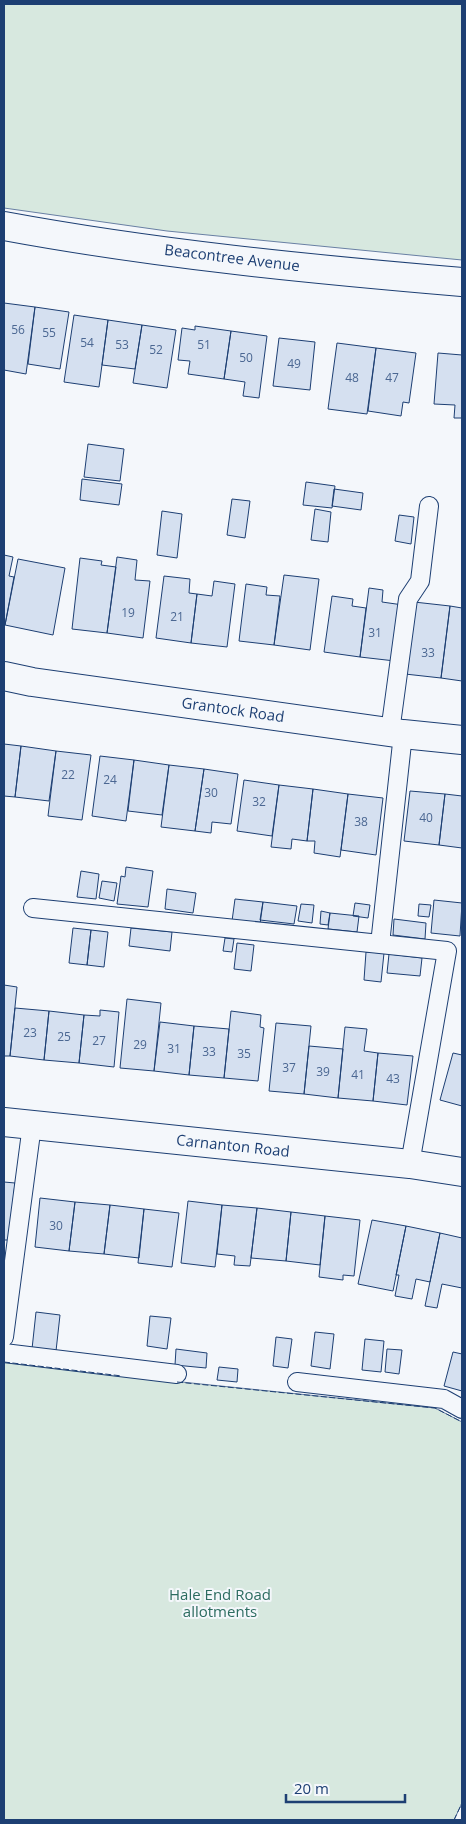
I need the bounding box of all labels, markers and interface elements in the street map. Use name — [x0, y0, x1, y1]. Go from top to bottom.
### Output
street label: Beacontree Avenue — [163, 239, 301, 275]
house number: 56 — [11, 321, 25, 338]
house number: 55 — [42, 324, 56, 341]
house number: 54 — [80, 334, 94, 351]
house number: 53 — [115, 336, 129, 353]
house number: 51 — [197, 336, 211, 353]
house number: 52 — [149, 341, 163, 358]
house number: 50 — [239, 349, 253, 366]
house number: 49 — [287, 355, 301, 372]
house number: 48 — [345, 369, 359, 386]
house number: 47 — [385, 369, 399, 386]
house number: 19 — [121, 604, 135, 621]
house number: 21 — [170, 608, 184, 625]
house number: 31 — [368, 624, 382, 641]
house number: 33 — [421, 644, 435, 661]
street label: Grantock Road — [180, 692, 286, 726]
house number: 22 — [61, 766, 75, 783]
house number: 24 — [103, 771, 117, 788]
house number: 30 — [204, 784, 218, 801]
house number: 32 — [252, 793, 266, 810]
house number: 40 — [419, 809, 433, 826]
house number: 38 — [354, 813, 368, 830]
house number: 23 — [23, 1024, 37, 1041]
house number: 25 — [57, 1028, 71, 1045]
house number: 27 — [92, 1032, 106, 1049]
house number: 29 — [133, 1036, 147, 1053]
house number: 31 — [167, 1040, 181, 1057]
house number: 33 — [202, 1043, 216, 1060]
house number: 35 — [237, 1045, 251, 1062]
house number: 37 — [282, 1059, 296, 1076]
house number: 39 — [316, 1063, 330, 1080]
house number: 41 — [351, 1066, 365, 1083]
house number: 43 — [386, 1070, 400, 1087]
street label: Carnanton Road — [175, 1129, 291, 1161]
house number: 30 — [49, 1217, 63, 1234]
park label: Hale End Road allotments — [169, 1584, 271, 1621]
scale bar — [286, 1772, 405, 1804]
text: 20 m — [294, 1778, 329, 1798]

